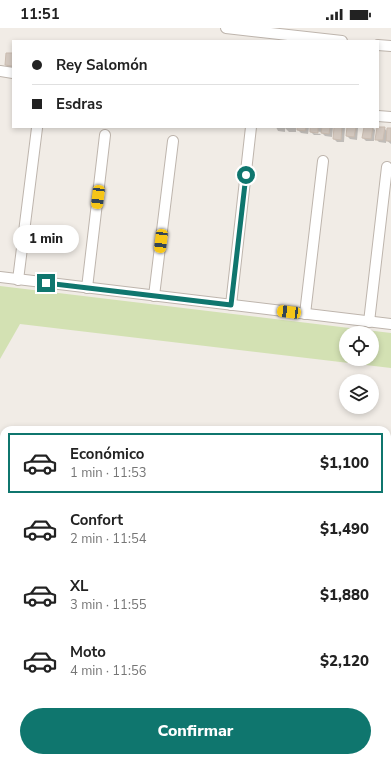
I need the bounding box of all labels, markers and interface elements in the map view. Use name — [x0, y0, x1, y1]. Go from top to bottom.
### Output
text: 11:51 — [20, 4, 60, 24]
text: Rey Salomón — [56, 55, 148, 75]
text: Esdras — [56, 94, 103, 114]
route start — [237, 166, 255, 184]
car — [91, 184, 105, 210]
callout: 1 min — [13, 225, 79, 253]
car — [154, 228, 168, 254]
text: 1 min — [29, 230, 63, 248]
route end — [37, 274, 55, 292]
car — [276, 305, 302, 319]
map controls — [339, 326, 379, 414]
button: locate — [339, 326, 379, 366]
button: layers — [339, 374, 379, 414]
text: Económico — [70, 444, 144, 464]
icon: car — [22, 445, 58, 481]
text: $1,100 — [320, 453, 369, 473]
text: 1 min · 11:53 — [70, 464, 146, 482]
text: Confort — [70, 510, 123, 530]
icon: car — [22, 511, 58, 547]
text: $1,490 — [320, 519, 369, 539]
text: 2 min · 11:54 — [70, 530, 146, 548]
text: XL — [70, 576, 89, 596]
icon: car — [22, 577, 58, 613]
text: $1,880 — [320, 585, 369, 605]
text: 3 min · 11:55 — [70, 596, 146, 614]
text: Moto — [70, 642, 106, 662]
icon: car — [22, 643, 58, 679]
text: $2,120 — [320, 651, 369, 671]
text: 4 min · 11:56 — [70, 662, 146, 680]
button: Confirmar — [20, 708, 371, 754]

